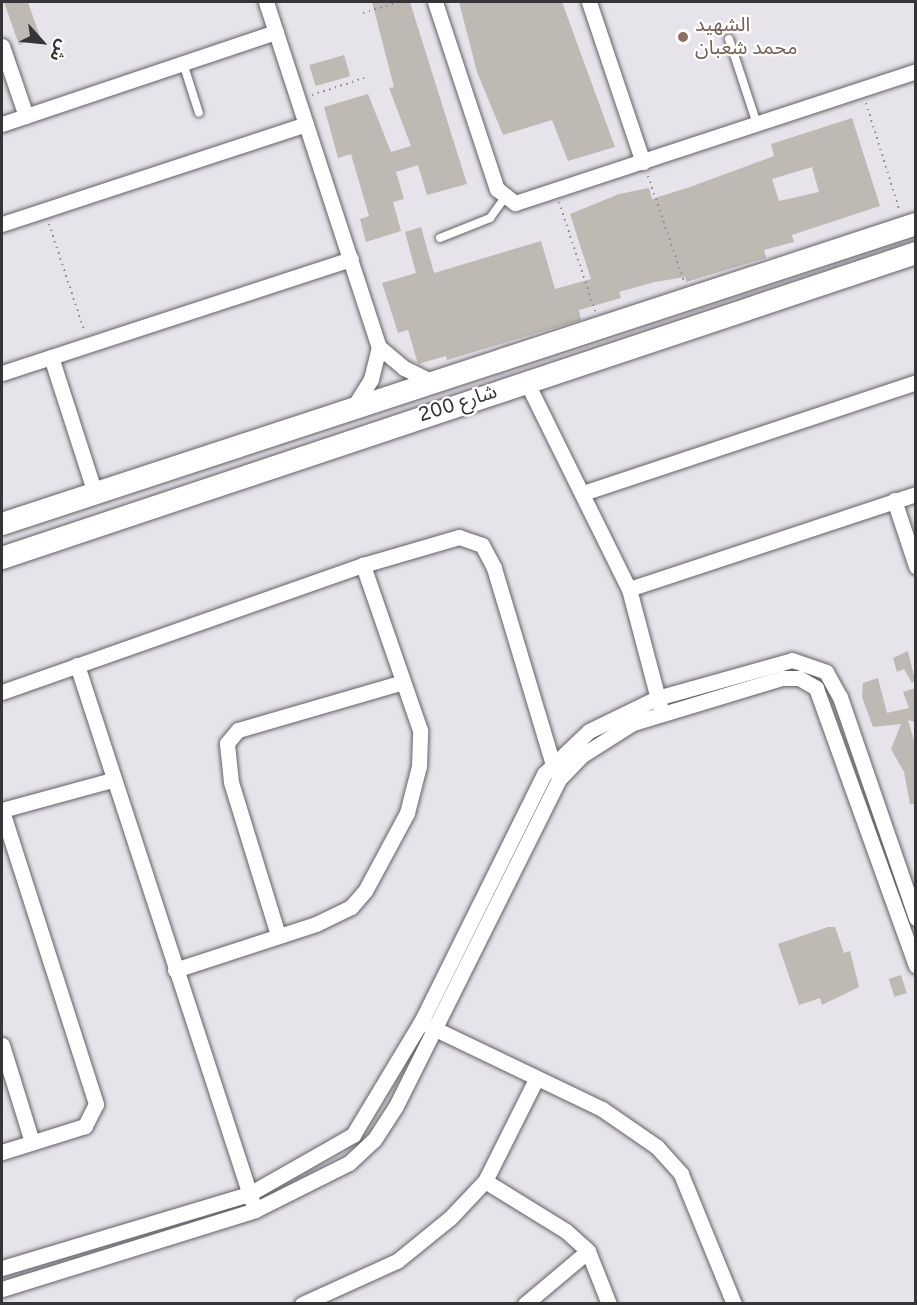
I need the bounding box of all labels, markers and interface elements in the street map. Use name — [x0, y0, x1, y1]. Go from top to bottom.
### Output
north arrow — [12, 12, 72, 72]
place label: الشهيد محمد شعبان — [695, 14, 798, 61]
marker: الشهيد محمد شعبان — [676, 30, 690, 44]
text: ش — [44, 36, 72, 64]
street label: شارع 200 — [416, 381, 500, 429]

